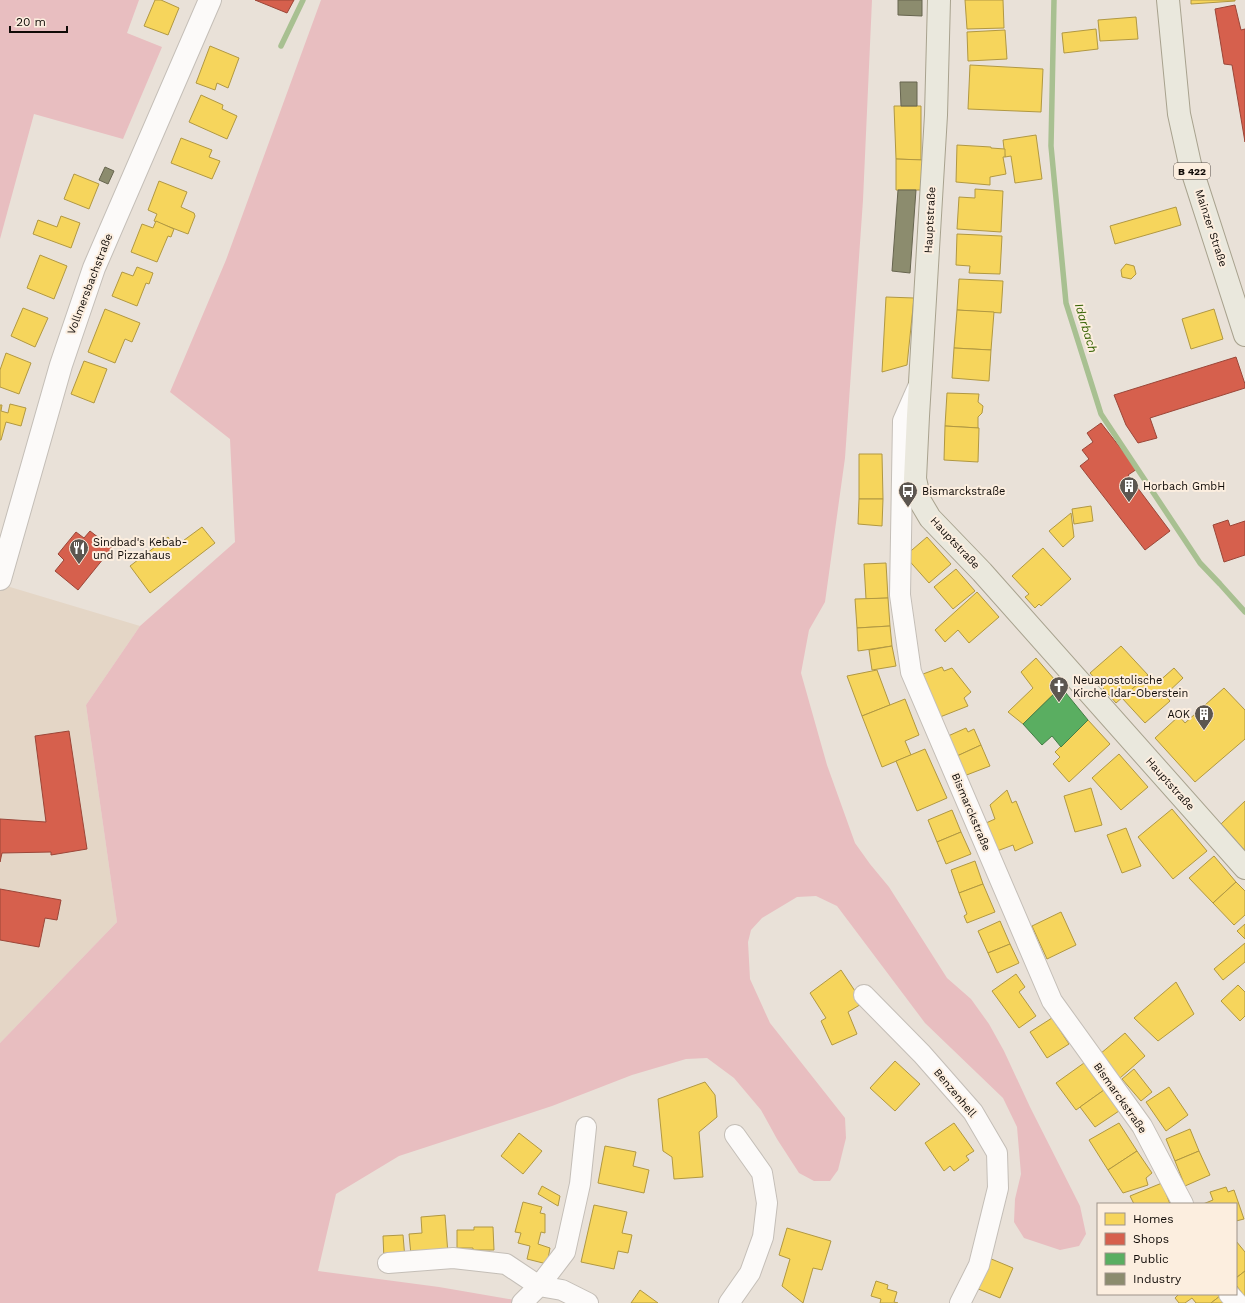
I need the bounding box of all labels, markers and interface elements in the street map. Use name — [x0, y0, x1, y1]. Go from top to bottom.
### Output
scale bar — [10, 8, 67, 34]
text: 20 m — [16, 15, 46, 29]
road number: B 422 — [1174, 163, 1210, 179]
street label: Hauptstraße — [922, 186, 938, 254]
street label: Mainzer Straße — [1192, 188, 1230, 268]
street label: Vollmersbachstraße — [65, 232, 115, 336]
water label: Idarbach — [1072, 301, 1100, 355]
building icon: Horbach GmbH — [1118, 475, 1140, 503]
bus stop icon: Bismarckstraße — [897, 480, 919, 508]
place label: Horbach GmbH — [1143, 480, 1225, 493]
place label: Bismarckstraße — [922, 485, 1005, 498]
street label: Hauptstraße — [928, 514, 982, 572]
place label: Sindbad's Kebab- und Pizzahaus — [93, 536, 187, 562]
restaurant icon: Sindbad's Kebab- und Pizzahaus — [68, 537, 90, 565]
place label: Neuapostolische Kirche Idar-Oberstein — [1073, 674, 1188, 700]
church icon: Neuapostolische Kirche Idar-Oberstein — [1048, 675, 1070, 703]
building icon: AOK — [1193, 703, 1215, 731]
place label: AOK — [1168, 708, 1190, 721]
street label: Hauptstraße — [1143, 755, 1197, 813]
street label: Bismarckstraße — [949, 771, 993, 853]
street label: Bismarckstraße — [1091, 1060, 1149, 1136]
street label: Benzenhell — [931, 1066, 979, 1120]
legend — [1097, 1203, 1237, 1295]
text: Homes — [1133, 1212, 1174, 1226]
text: Shops — [1133, 1232, 1169, 1246]
text: Public — [1133, 1252, 1169, 1266]
text: Industry — [1133, 1272, 1182, 1286]

